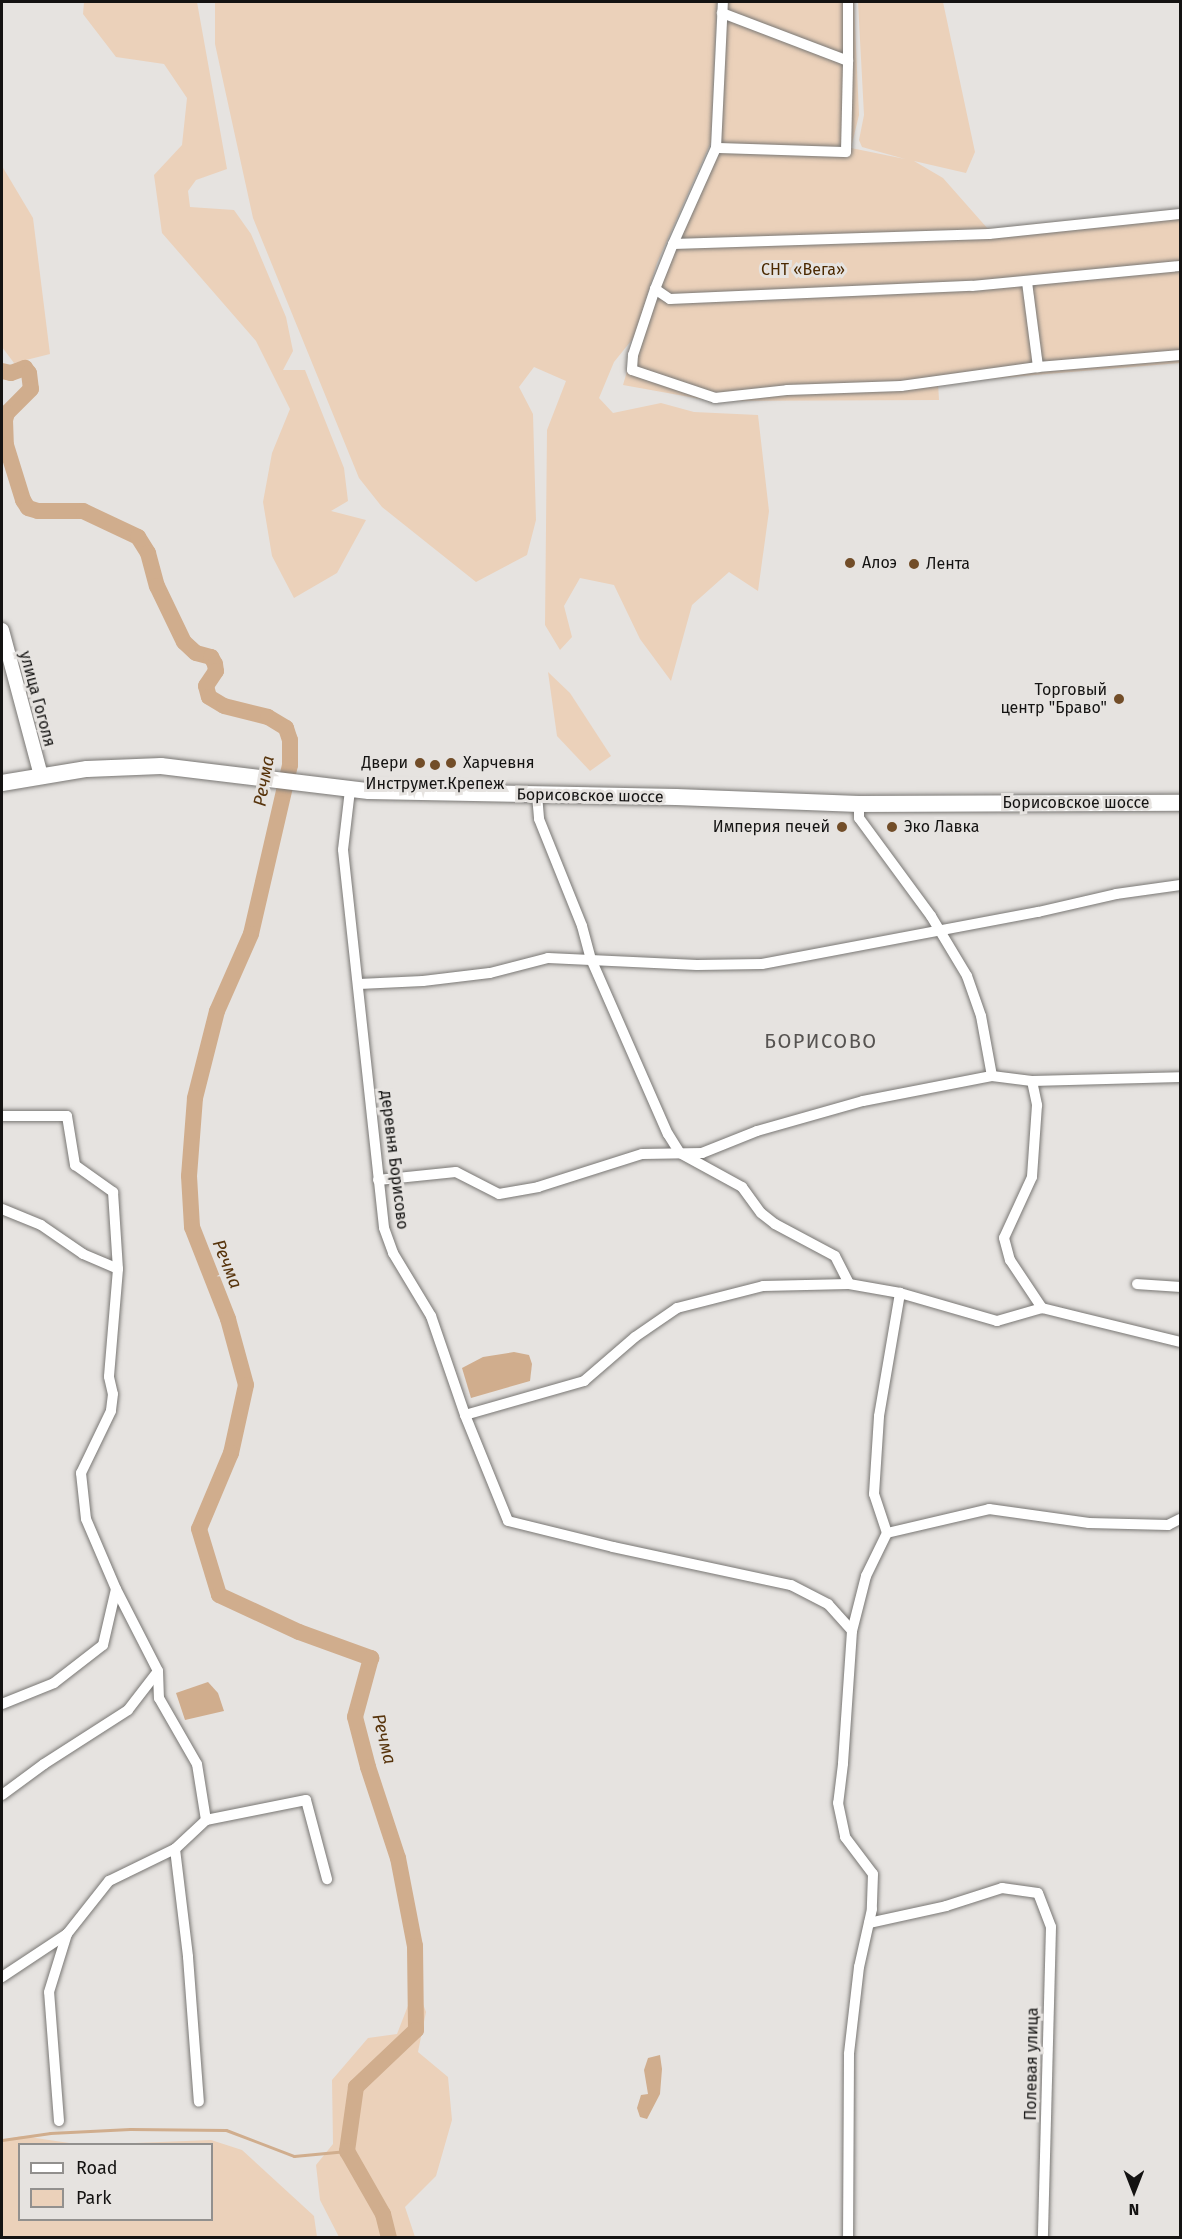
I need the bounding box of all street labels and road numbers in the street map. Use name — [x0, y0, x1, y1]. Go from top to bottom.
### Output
street label: улица Гоголя — [15, 649, 59, 749]
street label: Борисовское шоссе — [516, 785, 664, 807]
street label: Борисовское шоссе — [1003, 793, 1149, 813]
street label: деревня Борисово — [376, 1089, 412, 1231]
street label: Полевая улица — [1021, 2007, 1043, 2121]

